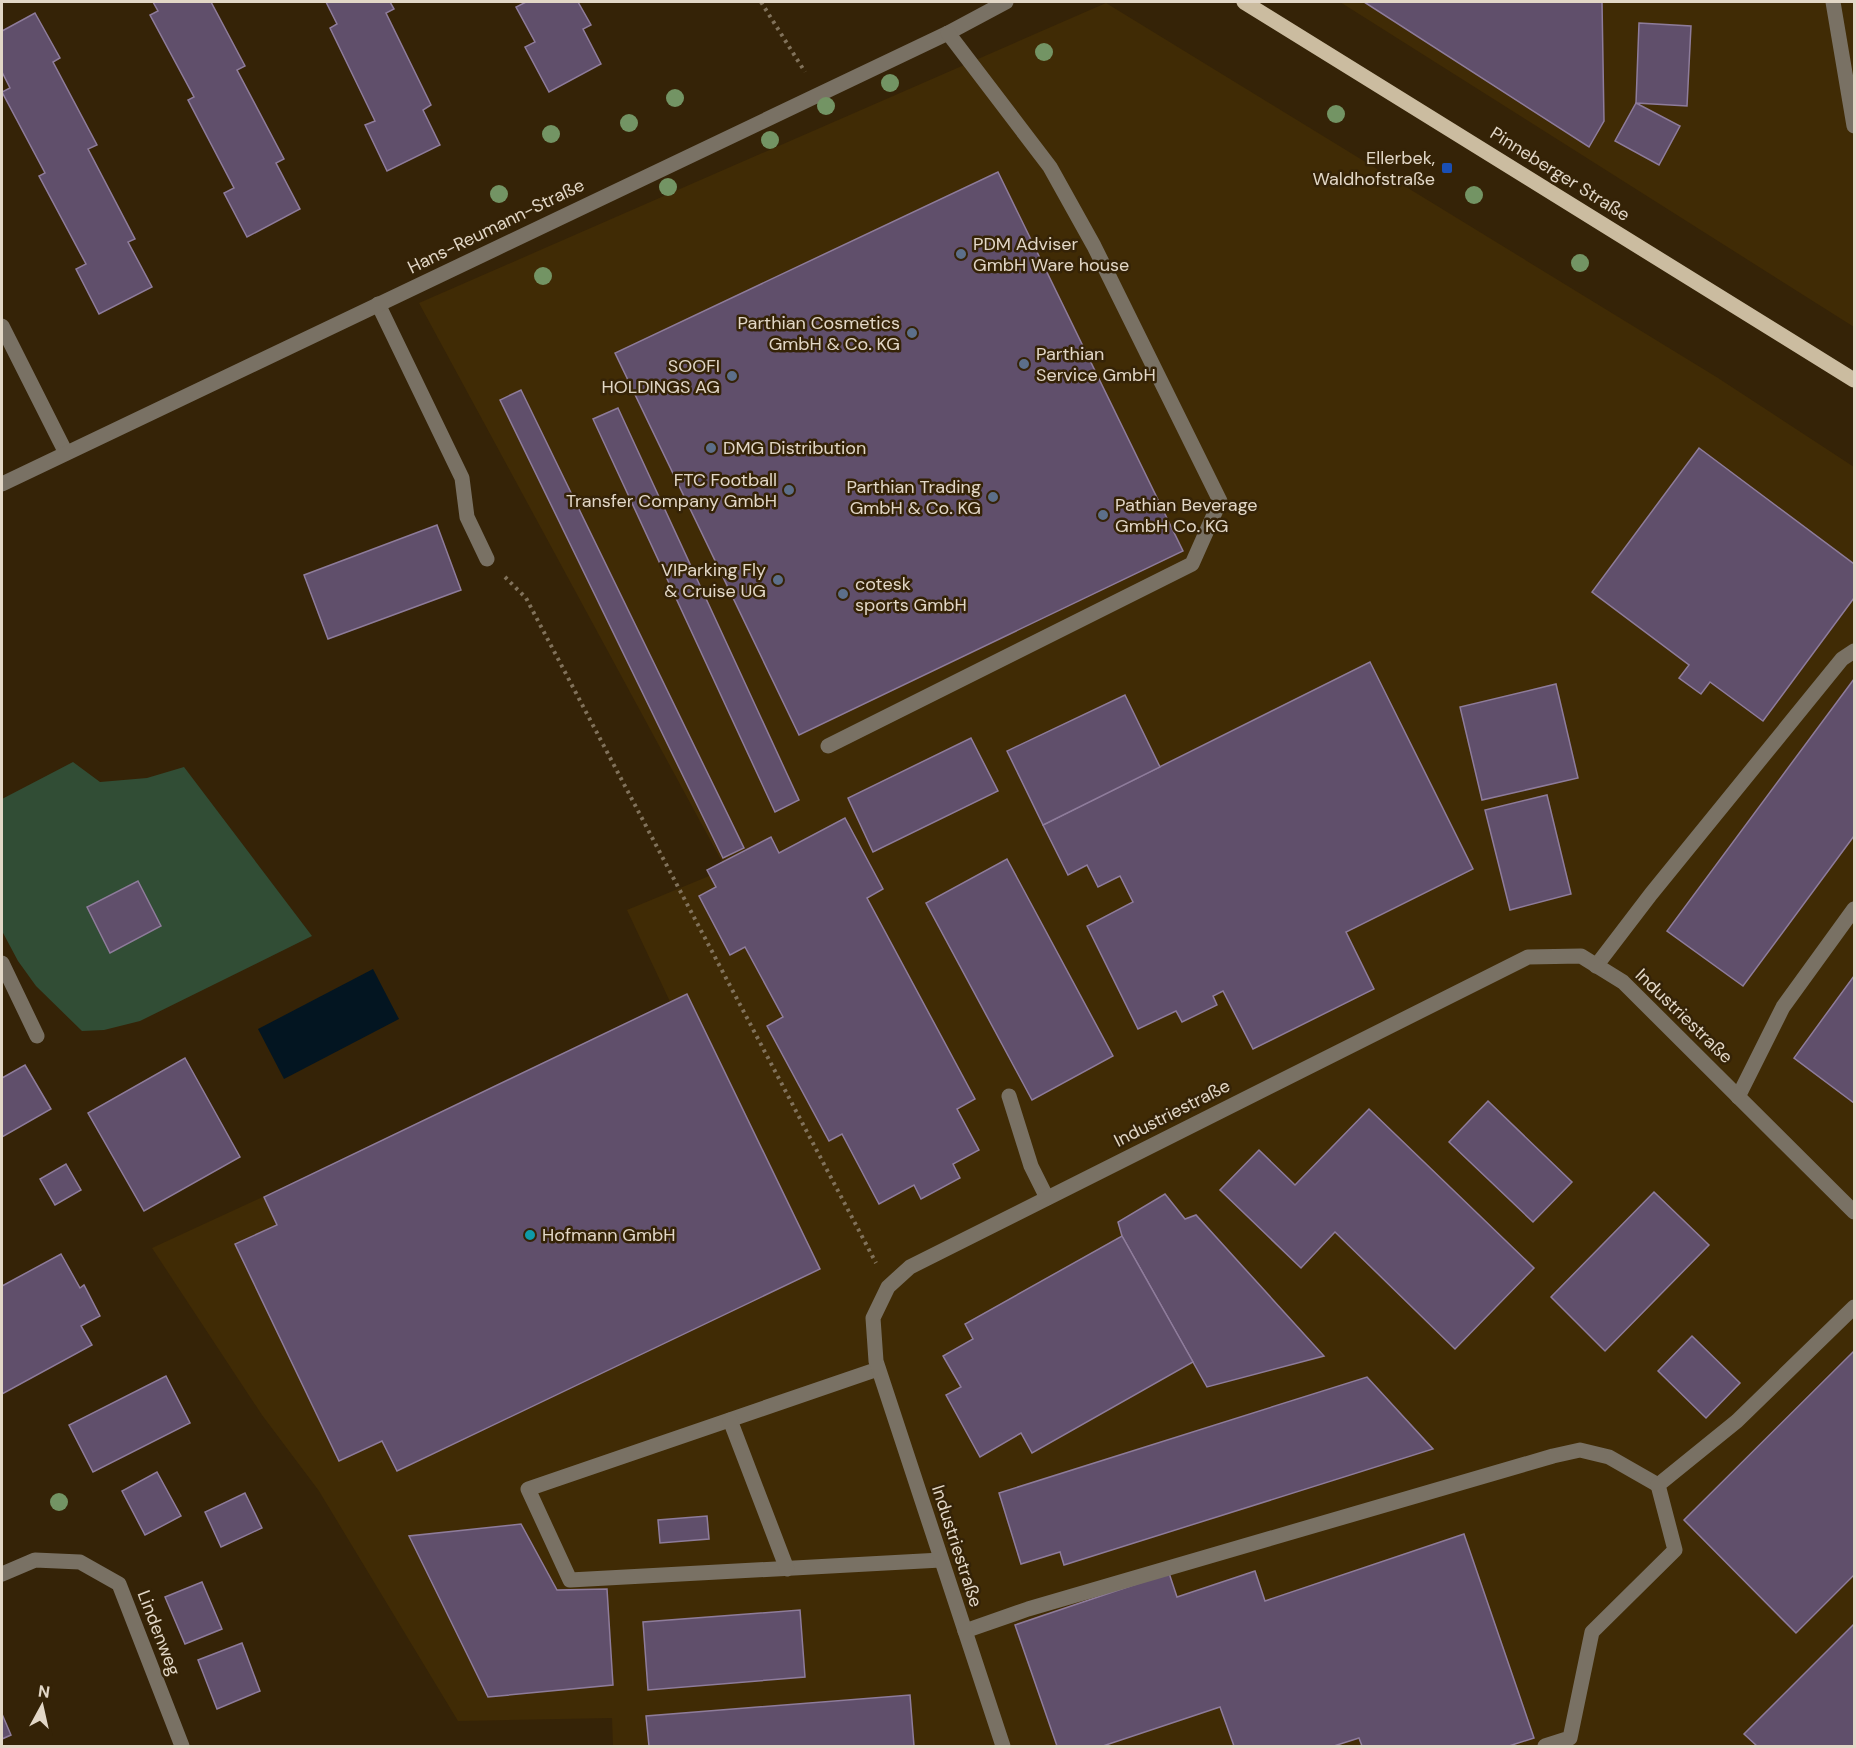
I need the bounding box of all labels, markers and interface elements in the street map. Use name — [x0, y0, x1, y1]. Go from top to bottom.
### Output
street label: Pinneberger Straße — [1485, 121, 1635, 227]
place label: Ellerbek, Waldhofstraße — [1313, 146, 1435, 191]
marker: Ellerbek, Waldhofstraße — [1440, 161, 1454, 175]
street label: Hans-Reumann-Straße — [404, 173, 588, 279]
place label: PDM Adviser GmbH Ware house — [973, 232, 1129, 277]
marker: PDM Adviser GmbH Ware house — [954, 247, 968, 261]
place label: Parthian Cosmetics GmbH & Co. KG — [738, 311, 900, 356]
marker: Parthian Cosmetics GmbH & Co. KG — [905, 326, 919, 340]
place label: Parthian Service GmbH — [1036, 342, 1156, 387]
place label: SOOFI HOLDINGS AG — [602, 354, 720, 399]
marker: Parthian Service GmbH — [1017, 357, 1031, 371]
marker: SOOFI HOLDINGS AG — [725, 369, 739, 383]
place label: DMG Distribution — [723, 436, 866, 460]
marker: DMG Distribution — [704, 441, 718, 455]
place label: FTC Football Transfer Company GmbH — [566, 468, 777, 513]
place label: Parthian Trading GmbH & Co. KG — [846, 475, 981, 520]
marker: FTC Football Transfer Company GmbH — [782, 483, 796, 497]
marker: Parthian Trading GmbH & Co. KG — [986, 490, 1000, 504]
place label: Pathian Beverage GmbH Co. KG — [1115, 493, 1258, 538]
marker: Pathian Beverage GmbH Co. KG — [1096, 508, 1110, 522]
place label: VIParking Fly & Cruise UG — [661, 558, 766, 603]
place label: cotesk sports GmbH — [855, 572, 967, 617]
marker: VIParking Fly & Cruise UG — [771, 573, 785, 587]
marker: cotesk sports GmbH — [836, 587, 850, 601]
street label: Industriestraße — [1630, 963, 1738, 1069]
street label: Industriestraße — [1110, 1073, 1234, 1153]
place label: Hofmann GmbH — [542, 1223, 676, 1247]
marker: Hofmann GmbH — [523, 1228, 537, 1242]
street label: Industriestraße — [926, 1482, 988, 1610]
street label: Lindenweg — [132, 1587, 186, 1679]
north arrow — [12, 1676, 72, 1736]
text: N — [37, 1680, 51, 1703]

